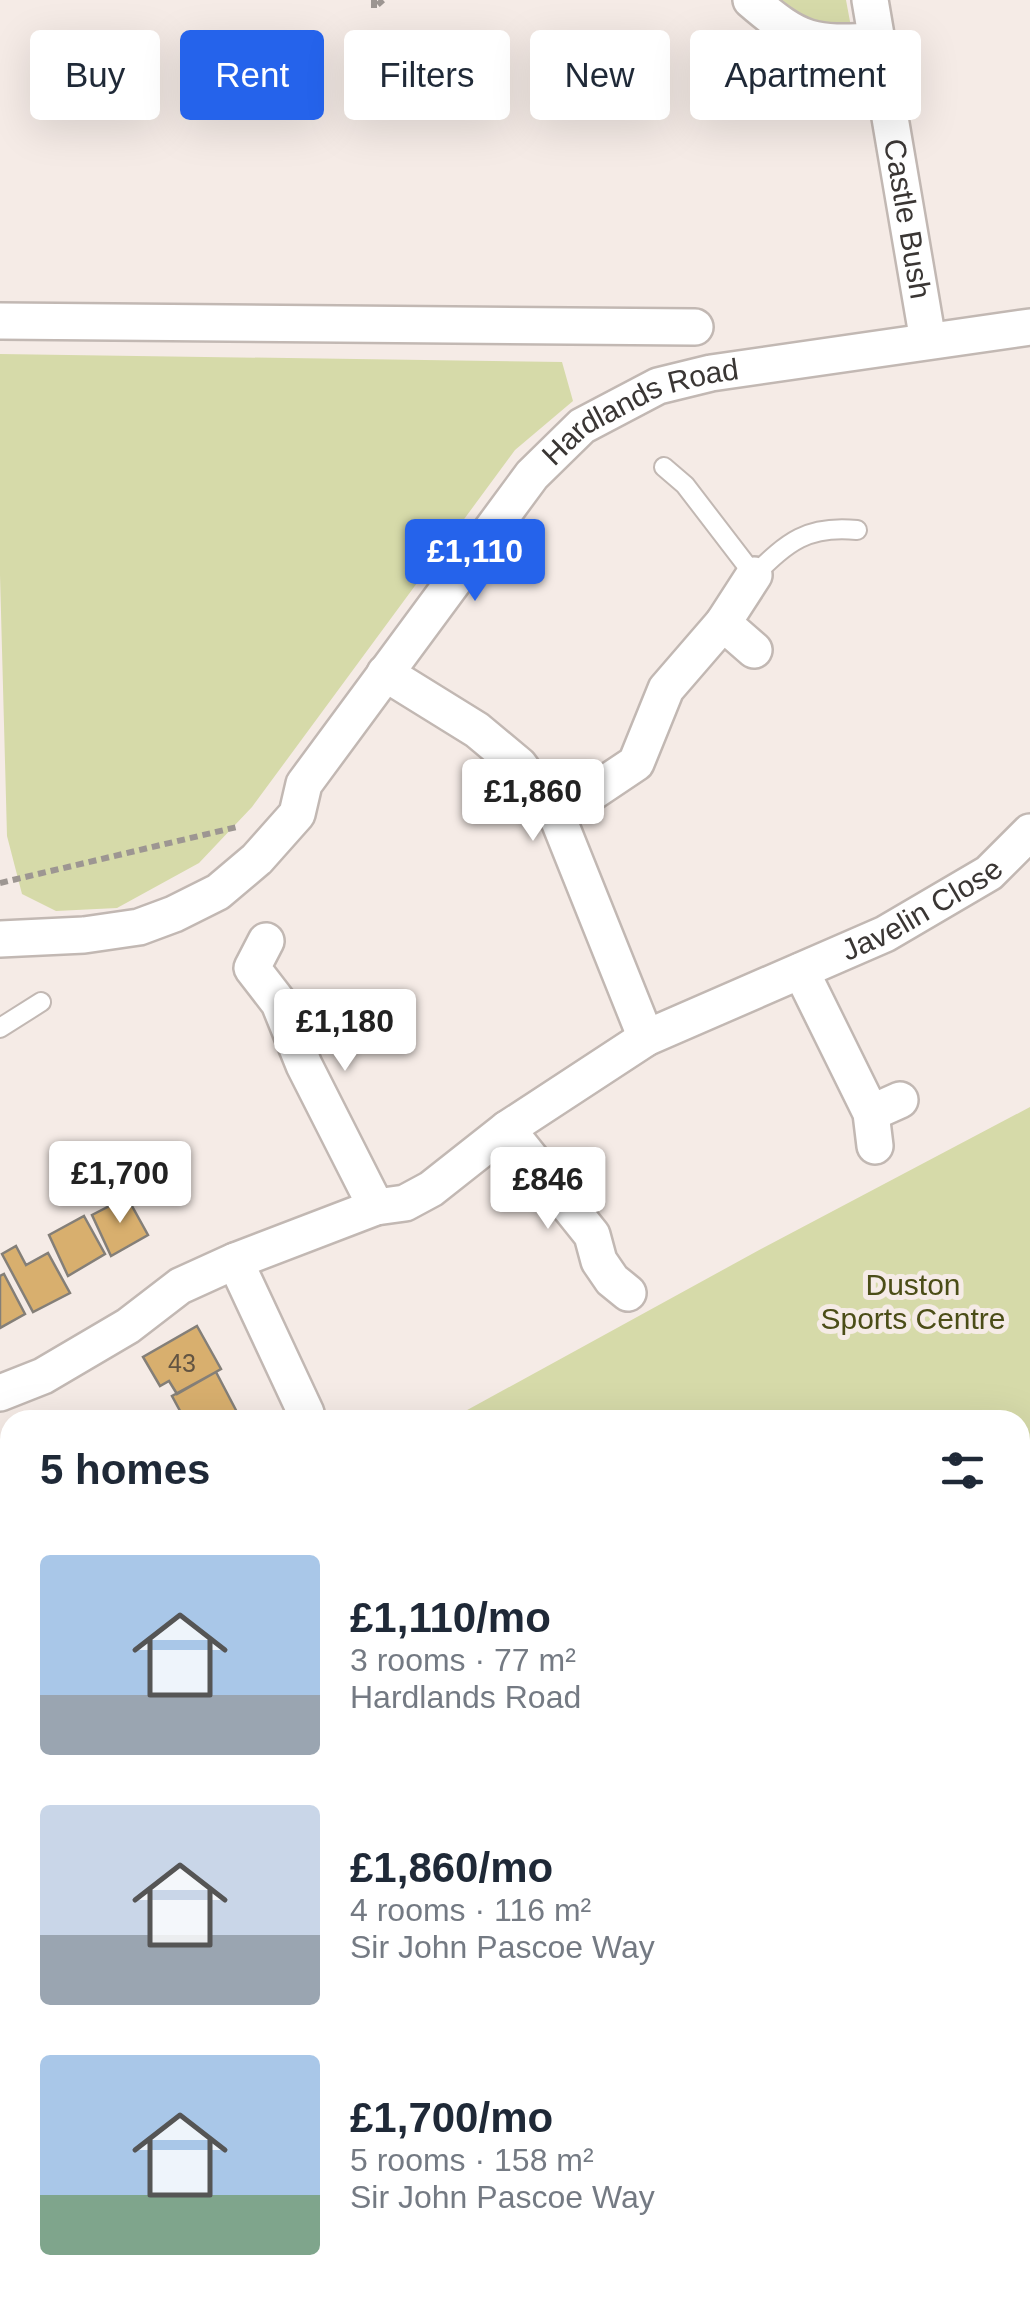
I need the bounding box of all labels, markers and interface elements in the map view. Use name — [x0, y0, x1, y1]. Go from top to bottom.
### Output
chip: Buy — [30, 30, 160, 120]
chip: Rent — [180, 30, 324, 120]
chip: Filters — [344, 30, 510, 120]
chip: New — [530, 30, 670, 120]
chip: Apartment — [690, 30, 921, 120]
street label: Castle Bush — [878, 136, 938, 301]
street label: Hardlands Road — [535, 352, 741, 472]
pin: £1,110 — [394, 519, 556, 604]
text: £1,110 — [427, 533, 523, 569]
pin: £1,860 — [452, 759, 614, 844]
text: £1,860 — [484, 773, 582, 809]
street label: Javelin Close — [836, 852, 1009, 967]
pin: £1,180 — [264, 989, 426, 1074]
text: £1,180 — [296, 1003, 394, 1039]
pin: £1,700 — [39, 1141, 201, 1226]
pin: £846 — [489, 1147, 607, 1232]
text: £1,700 — [71, 1155, 169, 1191]
text: £846 — [512, 1161, 584, 1197]
park label: Duston Sports Centre — [820, 1268, 1006, 1335]
house number: 43 — [168, 1349, 196, 1377]
icon: filters — [935, 1443, 990, 1498]
text: 5 homes — [40, 1446, 210, 1493]
text: £1,110/mo — [350, 1594, 551, 1641]
icon: home — [120, 1595, 240, 1715]
text: 3 rooms · 77 m² — [350, 1642, 576, 1678]
text: Hardlands Road — [350, 1679, 581, 1715]
text: £1,860/mo — [350, 1844, 553, 1891]
icon: home — [120, 1845, 240, 1965]
text: 4 rooms · 116 m² — [350, 1892, 591, 1928]
text: Sir John Pascoe Way — [350, 1929, 655, 1965]
text: £1,700/mo — [350, 2094, 553, 2141]
icon: home — [120, 2095, 240, 2215]
text: 5 rooms · 158 m² — [350, 2142, 594, 2178]
text: Sir John Pascoe Way — [350, 2179, 655, 2215]

